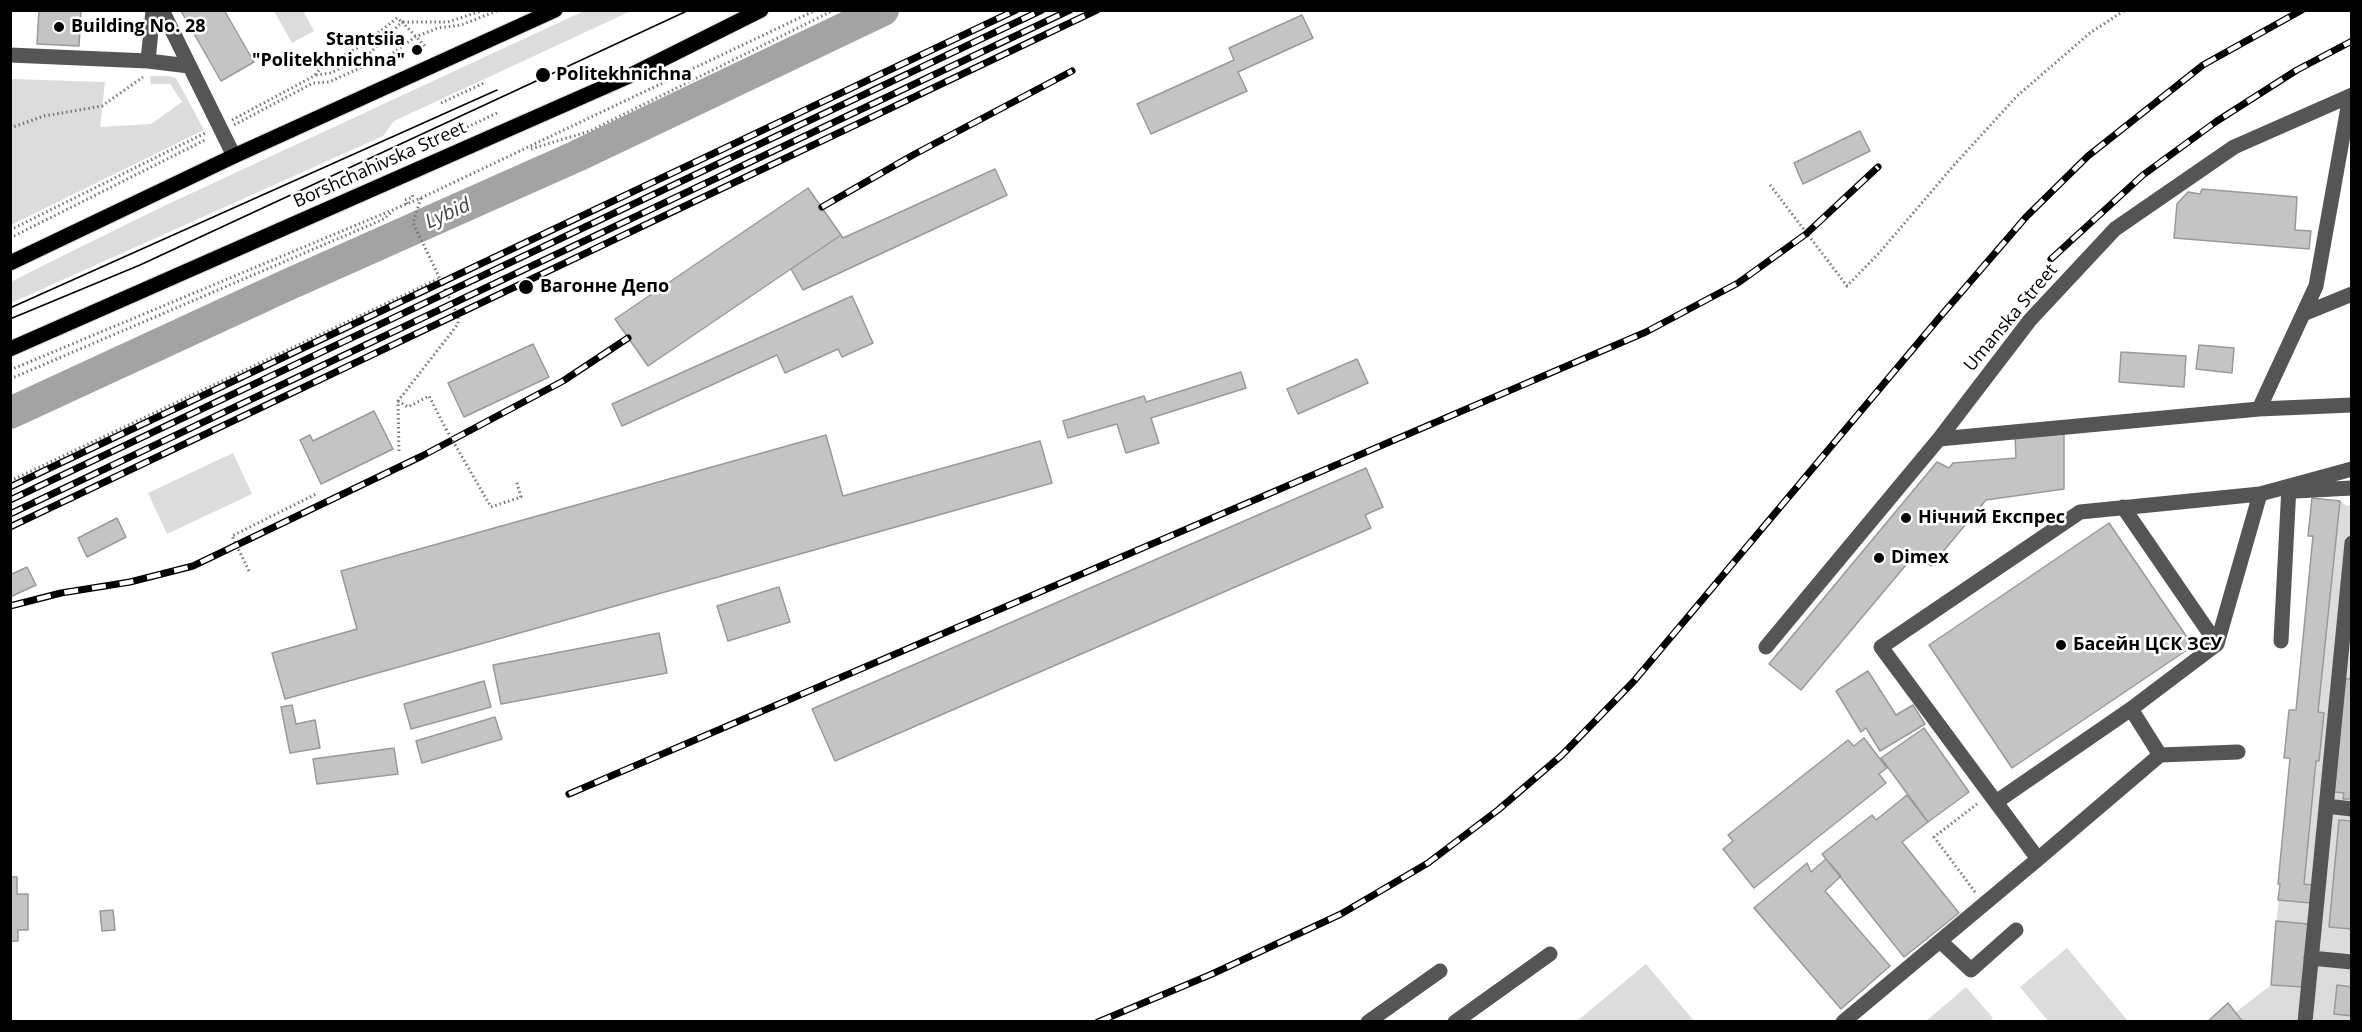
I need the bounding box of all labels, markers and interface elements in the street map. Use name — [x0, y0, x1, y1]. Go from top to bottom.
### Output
place label: Building No. 28 — [71, 16, 206, 38]
marker: Building No. 28 — [52, 20, 66, 34]
place label: Stantsiia "Politekhnichna" — [252, 29, 405, 72]
marker: Stantsiia "Politekhnichna" — [410, 43, 424, 57]
place label: Politekhnichna — [556, 64, 692, 86]
marker: Politekhnichna — [534, 66, 552, 84]
street label: Borshchahivska Street — [290, 117, 470, 213]
water label: Lybid — [422, 193, 474, 235]
street label: Umanska Street — [1960, 260, 2062, 376]
place label: Вагонне Депо — [540, 276, 669, 298]
marker: Вагонне Депо — [517, 278, 535, 296]
place label: Нічний Експрес — [1918, 507, 2065, 529]
marker: Нічний Експрес — [1899, 511, 1913, 525]
place label: Dimex — [1891, 547, 1949, 569]
marker: Dimex — [1872, 551, 1886, 565]
place label: Басейн ЦСК ЗСУ — [2073, 634, 2222, 656]
marker: Басейн ЦСК ЗСУ — [2054, 638, 2068, 652]

